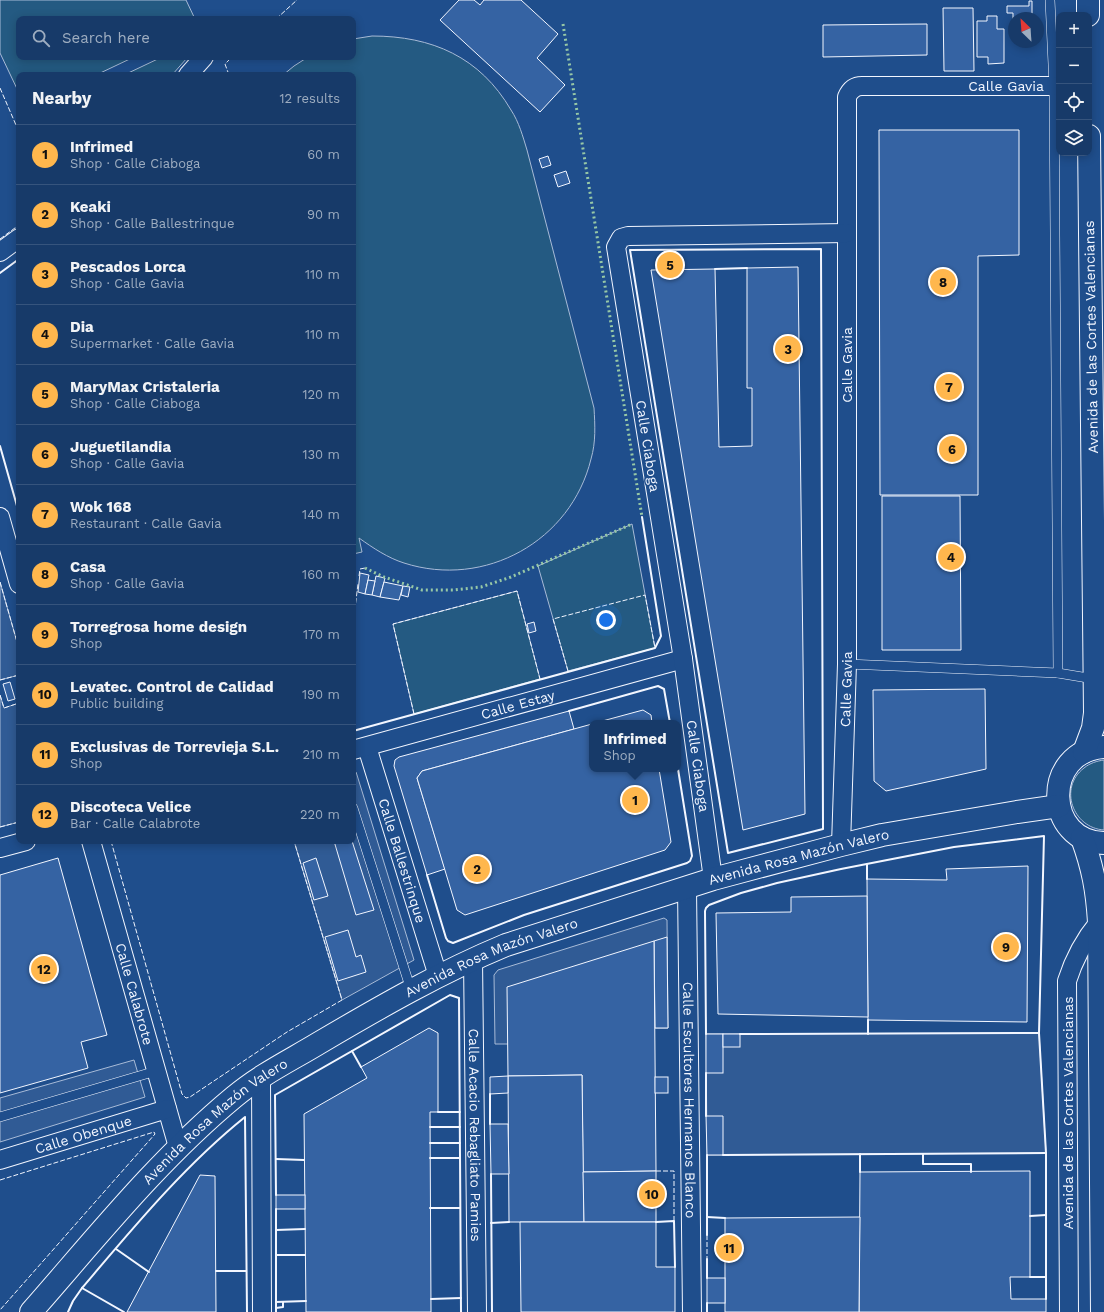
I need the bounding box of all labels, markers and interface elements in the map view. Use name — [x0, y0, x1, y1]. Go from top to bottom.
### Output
north arrow — [1008, 12, 1044, 48]
map controls — [1056, 12, 1092, 156]
button: + — [1056, 12, 1092, 48]
search box — [16, 16, 356, 60]
icon: search — [30, 27, 52, 49]
text: Search here — [62, 29, 150, 47]
button: − — [1056, 48, 1092, 84]
street label: Calle Gavia — [968, 78, 1044, 94]
button: locate — [1056, 84, 1092, 120]
text: Nearby — [32, 88, 91, 108]
text: 12 results — [279, 91, 340, 106]
button: layers — [1056, 120, 1092, 156]
text: Infrimed — [70, 138, 133, 156]
text: 1 — [42, 147, 48, 162]
text: 60 m — [307, 147, 340, 162]
text: Shop · Calle Ciaboga — [70, 156, 200, 171]
text: Keaki — [70, 198, 111, 216]
text: 2 — [41, 207, 49, 222]
text: 90 m — [307, 207, 340, 222]
text: Shop · Calle Ballestrinque — [70, 216, 234, 231]
street label: Avenida de las Cortes Valencianas — [1081, 220, 1101, 454]
pin: 5 — [657, 250, 683, 280]
text: Pescados Lorca — [70, 258, 186, 276]
text: 3 — [41, 267, 49, 282]
text: 110 m — [305, 267, 340, 282]
pin: 8 — [930, 267, 956, 297]
text: Shop · Calle Gavia — [70, 276, 184, 291]
text: Dia — [70, 318, 94, 336]
text: 4 — [41, 327, 49, 342]
text: 110 m — [305, 327, 340, 342]
street label: Calle Gavia — [839, 327, 855, 403]
pin: 3 — [775, 334, 801, 364]
text: Supermarket · Calle Gavia — [70, 336, 234, 351]
pin: 7 — [936, 372, 962, 402]
text: MaryMax Cristaleria — [70, 378, 220, 396]
text: 5 — [41, 387, 49, 402]
text: 120 m — [302, 387, 340, 402]
text: Shop · Calle Ciaboga — [70, 396, 200, 411]
street label: Calle Ciaboga — [633, 399, 663, 493]
pin: 6 — [939, 434, 965, 464]
text: Juguetilandia — [70, 438, 171, 456]
text: 6 — [41, 447, 49, 462]
text: 130 m — [302, 447, 340, 462]
text: Shop · Calle Gavia — [70, 456, 184, 471]
text: Wok 168 — [70, 498, 132, 516]
text: 7 — [41, 507, 49, 522]
text: 140 m — [302, 507, 340, 522]
text: Restaurant · Calle Gavia — [70, 516, 222, 531]
pin: 4 — [938, 542, 964, 572]
text: Casa — [70, 558, 106, 576]
text: 8 — [41, 567, 49, 582]
text: 160 m — [302, 567, 340, 582]
text: Shop · Calle Gavia — [70, 576, 184, 591]
your location — [596, 610, 616, 630]
text: Torregrosa home design — [70, 618, 247, 636]
text: 9 — [41, 627, 49, 642]
text: 170 m — [303, 627, 340, 642]
text: Shop — [70, 636, 102, 651]
street label: Calle Gavia — [837, 651, 855, 727]
text: Levatec. Control de Calidad — [70, 678, 274, 696]
text: 10 — [38, 687, 52, 702]
text: 190 m — [302, 687, 340, 702]
street label: Calle Estay — [479, 687, 557, 722]
text: Public building — [70, 696, 163, 711]
street label: Calle Ciaboga — [684, 719, 712, 813]
popup — [589, 720, 681, 772]
text: Infrimed — [603, 730, 667, 748]
text: Exclusivas de Torrevieja S.L. — [70, 738, 279, 756]
text: 11 — [39, 747, 51, 762]
text: 210 m — [302, 747, 340, 762]
text: Shop — [603, 748, 636, 763]
text: Shop — [70, 756, 102, 771]
pin: 1 — [622, 785, 648, 815]
street label: Calle Ballestrinque — [375, 796, 429, 925]
text: Discoteca Velice — [70, 798, 191, 816]
text: 12 — [38, 807, 52, 822]
text: 220 m — [300, 807, 340, 822]
text: Bar · Calle Calabrote — [70, 816, 200, 831]
street label: Avenida Rosa Mazón Valero — [706, 826, 890, 888]
pin: 2 — [464, 854, 490, 884]
street label: Avenida Rosa Mazón Valero — [402, 915, 580, 1000]
pin: 9 — [993, 932, 1019, 962]
street label: Calle Calabrote — [112, 941, 157, 1047]
pin: 12 — [31, 954, 57, 984]
street label: Calle Escultores Hermanos Blanco — [680, 982, 699, 1218]
street label: Avenida de las Cortes Valencianas — [1060, 996, 1076, 1230]
street label: Calle Acacio Rebagliato Pamies — [466, 1028, 484, 1242]
street label: Avenida Rosa Mazón Valero — [139, 1055, 290, 1188]
street label: Calle Obenque — [33, 1112, 134, 1157]
pin: 10 — [639, 1179, 665, 1209]
pin: 11 — [716, 1233, 742, 1263]

